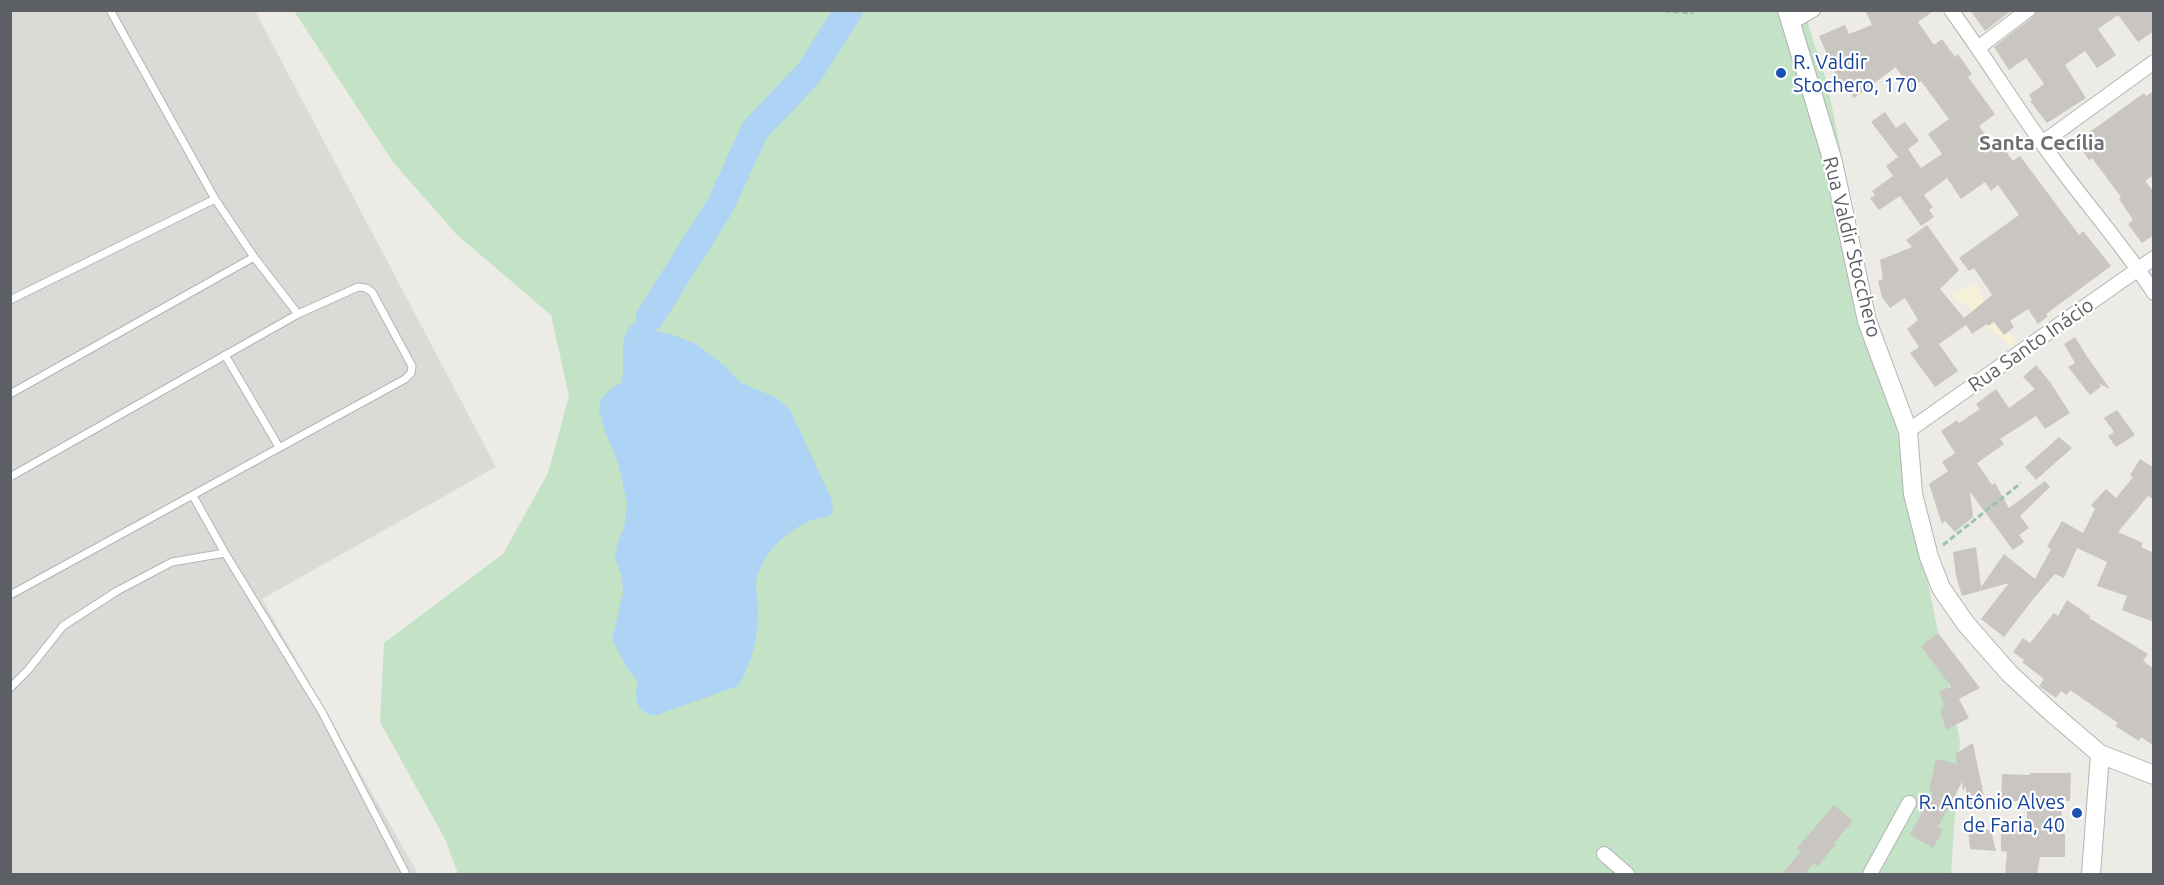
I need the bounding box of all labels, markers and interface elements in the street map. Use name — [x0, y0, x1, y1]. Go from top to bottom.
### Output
place label: R. Valdir Stochero, 170 — [1793, 50, 1917, 97]
marker: R. Valdir Stochero, 170 — [1774, 66, 1788, 80]
district label: Santa Cecília — [1979, 130, 2105, 156]
street label: Rua Valdir Stocchero — [1818, 154, 1886, 340]
street label: Rua Santo Inácio — [1964, 293, 2098, 397]
place label: R. Antônio Alves de Faria, 40 — [1919, 790, 2065, 837]
marker: R. Antônio Alves de Faria, 40 — [2070, 806, 2084, 820]

